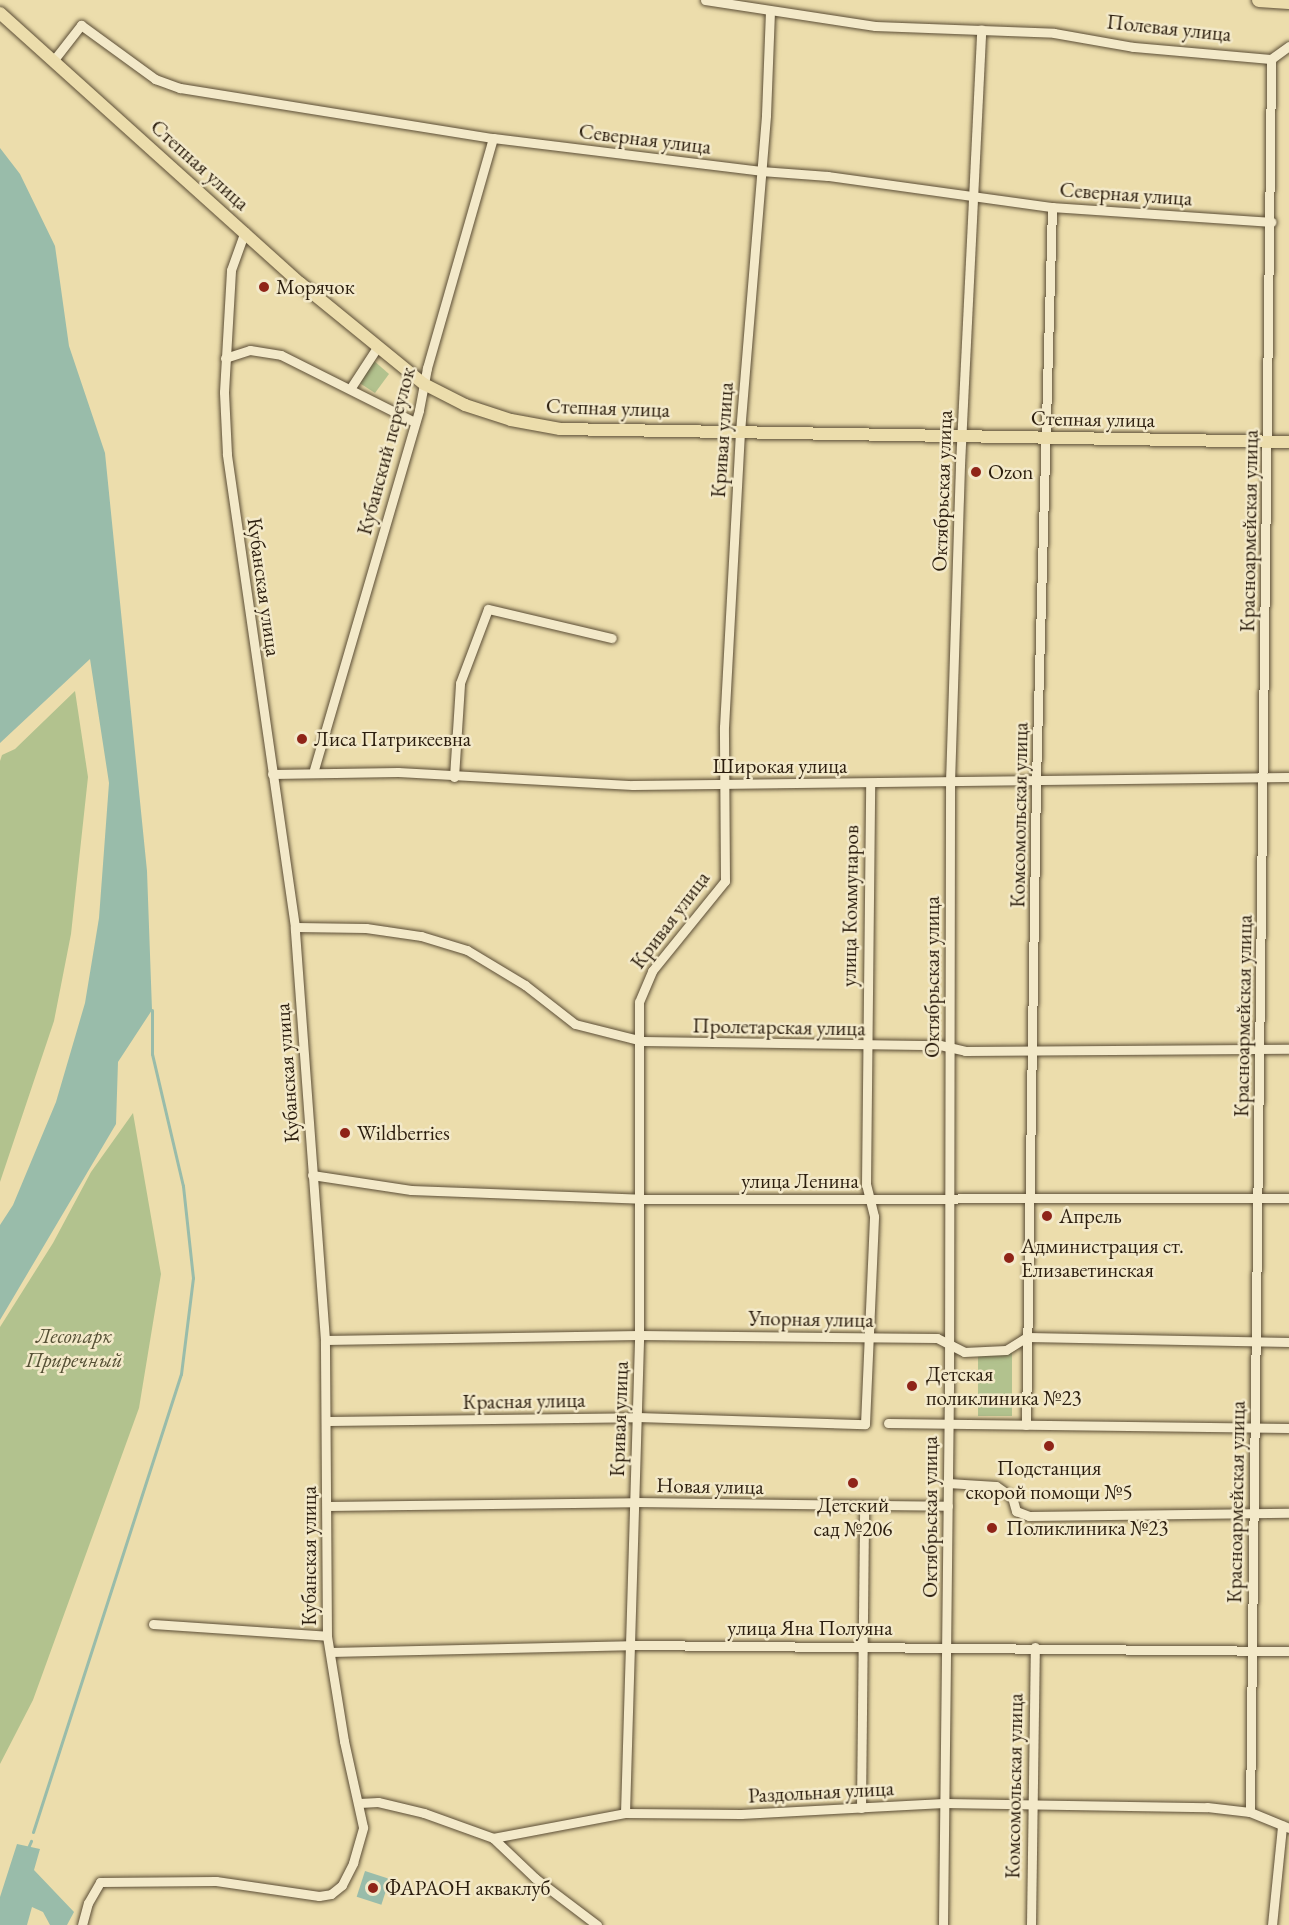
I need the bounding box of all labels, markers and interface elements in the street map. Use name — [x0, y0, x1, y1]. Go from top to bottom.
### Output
street label: Полевая улица — [1105, 9, 1233, 47]
street label: Степная улица — [145, 114, 255, 216]
street label: Северная улица — [577, 118, 713, 160]
street label: Северная улица — [1059, 177, 1193, 211]
place label: Морячок — [276, 274, 355, 300]
marker: Морячок — [257, 280, 271, 294]
street label: Кубанский переулок — [351, 364, 421, 538]
street label: Кривая улица — [705, 381, 739, 499]
street label: Степная улица — [545, 393, 671, 423]
street label: Степная улица — [1031, 405, 1155, 433]
street label: Октябрьская улица — [927, 410, 957, 572]
street label: Красноармейская улица — [1235, 430, 1263, 632]
place label: Ozon — [988, 459, 1033, 485]
marker: Ozon — [969, 465, 983, 479]
street label: Кубанская улица — [242, 516, 286, 658]
street label: Комсомольская улица — [1005, 722, 1033, 908]
place label: Лиса Патрикеевна — [314, 726, 471, 752]
marker: Лиса Патрикеевна — [295, 732, 309, 746]
street label: Широкая улица — [713, 753, 847, 779]
street label: улица Коммунаров — [836, 825, 864, 987]
street label: Кривая улица — [625, 866, 715, 974]
street label: Октябрьская улица — [919, 896, 945, 1058]
street label: Красноармейская улица — [1229, 915, 1257, 1117]
street label: Кубанская улица — [270, 1002, 304, 1144]
street label: Пролетарская улица — [692, 1013, 866, 1041]
place label: Wildberries — [357, 1120, 450, 1146]
marker: Wildberries — [338, 1126, 352, 1140]
street label: улица Ленина — [741, 1168, 859, 1194]
place label: Апрель — [1059, 1203, 1122, 1229]
marker: Апрель — [1040, 1209, 1054, 1223]
place label: Администрация ст. Елизаветинская — [1021, 1233, 1184, 1283]
marker: Администрация ст. Елизаветинская — [1002, 1251, 1016, 1265]
street label: Упорная улица — [748, 1305, 874, 1333]
park label: Лесопарк Приречный — [25, 1323, 123, 1373]
street label: Кривая улица — [604, 1361, 634, 1477]
place label: Детская поликлиника №23 — [926, 1361, 1082, 1411]
marker: Детская поликлиника №23 — [903, 1377, 921, 1395]
street label: Красная улица — [462, 1387, 586, 1415]
street label: Красноармейская улица — [1222, 1401, 1250, 1603]
street label: Октябрьская улица — [917, 1436, 943, 1598]
marker: Подстанция скорой помощи №5 — [1042, 1439, 1056, 1453]
place label: Подстанция скорой помощи №5 — [965, 1455, 1133, 1505]
street label: Новая улица — [656, 1472, 764, 1500]
marker: Детский сад №206 — [846, 1476, 860, 1490]
street label: Кубанская улица — [296, 1486, 322, 1626]
place label: Детский сад №206 — [814, 1492, 892, 1542]
place label: Поликлиника №23 — [1006, 1515, 1168, 1541]
marker: Поликлиника №23 — [983, 1519, 1001, 1537]
street label: улица Яна Полуяна — [727, 1615, 893, 1641]
street label: Комсомольская улица — [1000, 1693, 1028, 1879]
street label: Раздольная улица — [747, 1776, 895, 1808]
place label: ФАРАОН акваклуб — [385, 1875, 551, 1901]
marker: ФАРАОН акваклуб — [366, 1881, 380, 1895]

